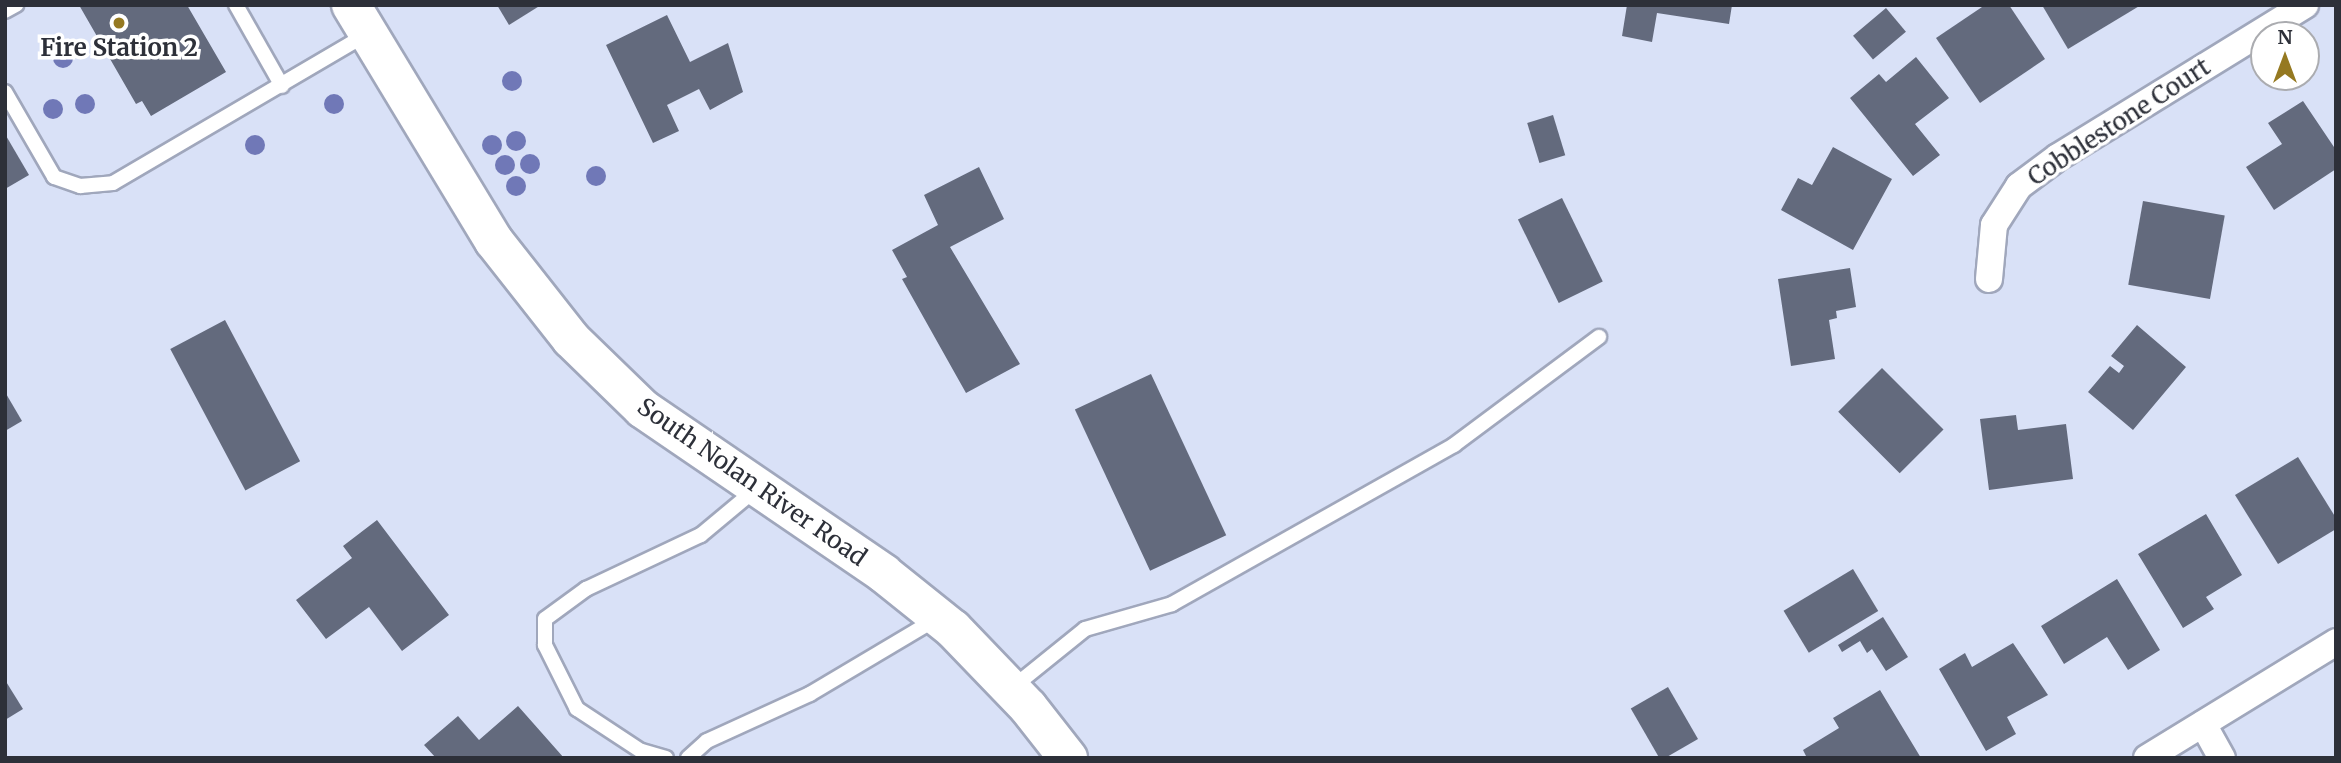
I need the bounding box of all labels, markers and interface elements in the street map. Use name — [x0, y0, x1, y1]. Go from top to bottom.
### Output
marker: Fire Station 2 — [111, 15, 127, 31]
north arrow — [2250, 21, 2320, 91]
text: N — [2277, 25, 2293, 49]
place label: Fire Station 2 — [40, 34, 198, 62]
street label: Cobblestone Court — [2023, 52, 2215, 192]
street label: South Nolan River Road — [632, 392, 872, 572]

